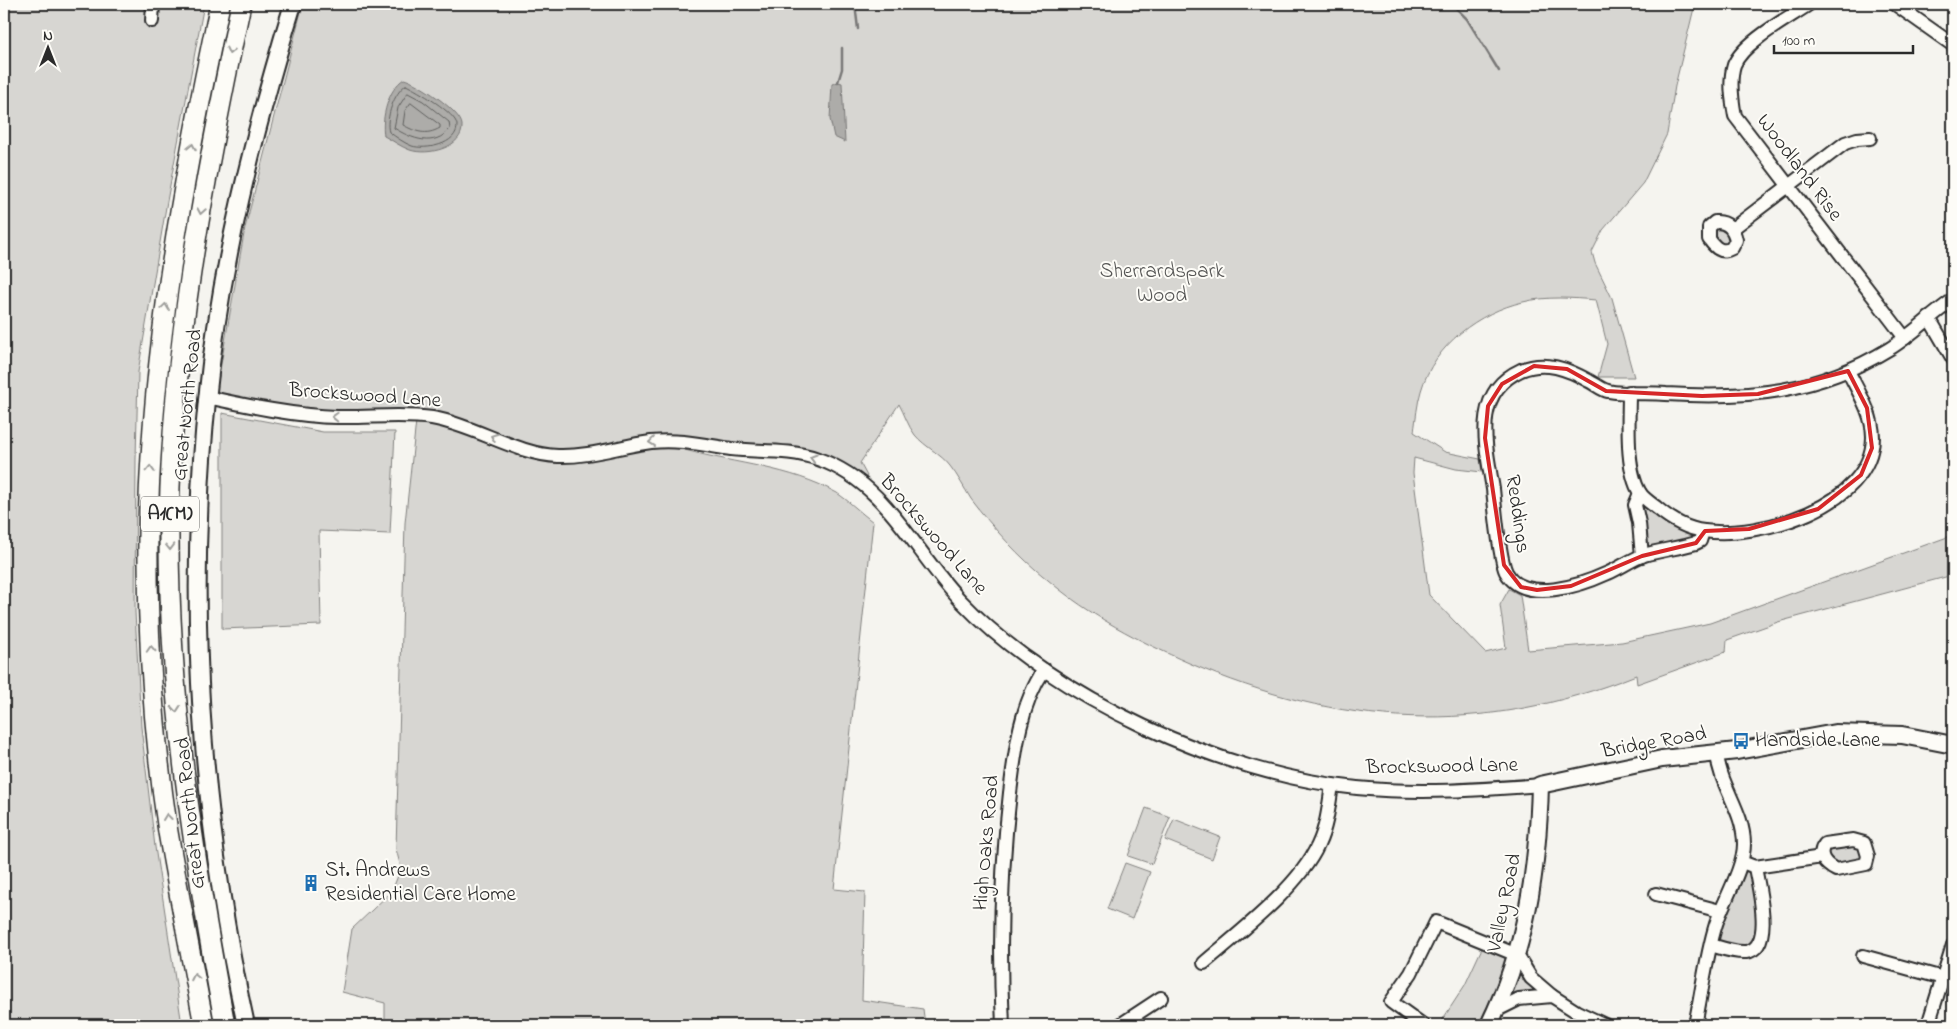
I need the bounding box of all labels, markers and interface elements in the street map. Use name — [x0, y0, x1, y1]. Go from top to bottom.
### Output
north arrow — [22, 22, 72, 72]
scale bar — [1774, 22, 1913, 54]
text: N — [43, 26, 53, 47]
text: 100 m — [1782, 30, 1815, 52]
one-way arrow — [225, 47, 236, 56]
street label: Woodland Rise — [1749, 108, 1850, 228]
one-way arrow — [186, 142, 197, 151]
one-way arrow — [197, 207, 207, 216]
park label: Sherrardspark Wood — [1100, 257, 1225, 311]
one-way arrow — [160, 303, 170, 311]
street label: Great North Road — [165, 328, 211, 482]
street label: Brockswood Lane — [287, 376, 442, 416]
one-way arrow — [331, 411, 339, 422]
one-way arrow — [491, 433, 499, 443]
one-way arrow — [648, 436, 656, 447]
one-way arrow — [810, 454, 818, 464]
one-way arrow — [145, 464, 156, 472]
street label: Brockswood Lane — [871, 467, 995, 603]
street label: Reddings — [1495, 473, 1537, 555]
road number: A1(M) — [141, 496, 199, 532]
one-way arrow — [164, 543, 175, 551]
one-way arrow — [145, 644, 156, 652]
one-way arrow — [171, 705, 182, 713]
street label: Bridge Road — [1598, 719, 1709, 769]
place label: Handside Lane — [1755, 726, 1881, 756]
bus stop icon: Handside Lane — [1731, 731, 1751, 751]
street label: Great North Road — [168, 736, 214, 890]
street label: Brockswood Lane — [1365, 751, 1519, 783]
street label: High Oaks Road — [966, 774, 1010, 912]
one-way arrow — [162, 813, 173, 821]
street label: Valley Road — [1480, 851, 1532, 957]
place label: St. Andrews Residential Care Home — [325, 856, 516, 910]
building icon: St. Andrews Residential Care Home — [301, 873, 321, 893]
one-way arrow — [190, 973, 201, 982]

